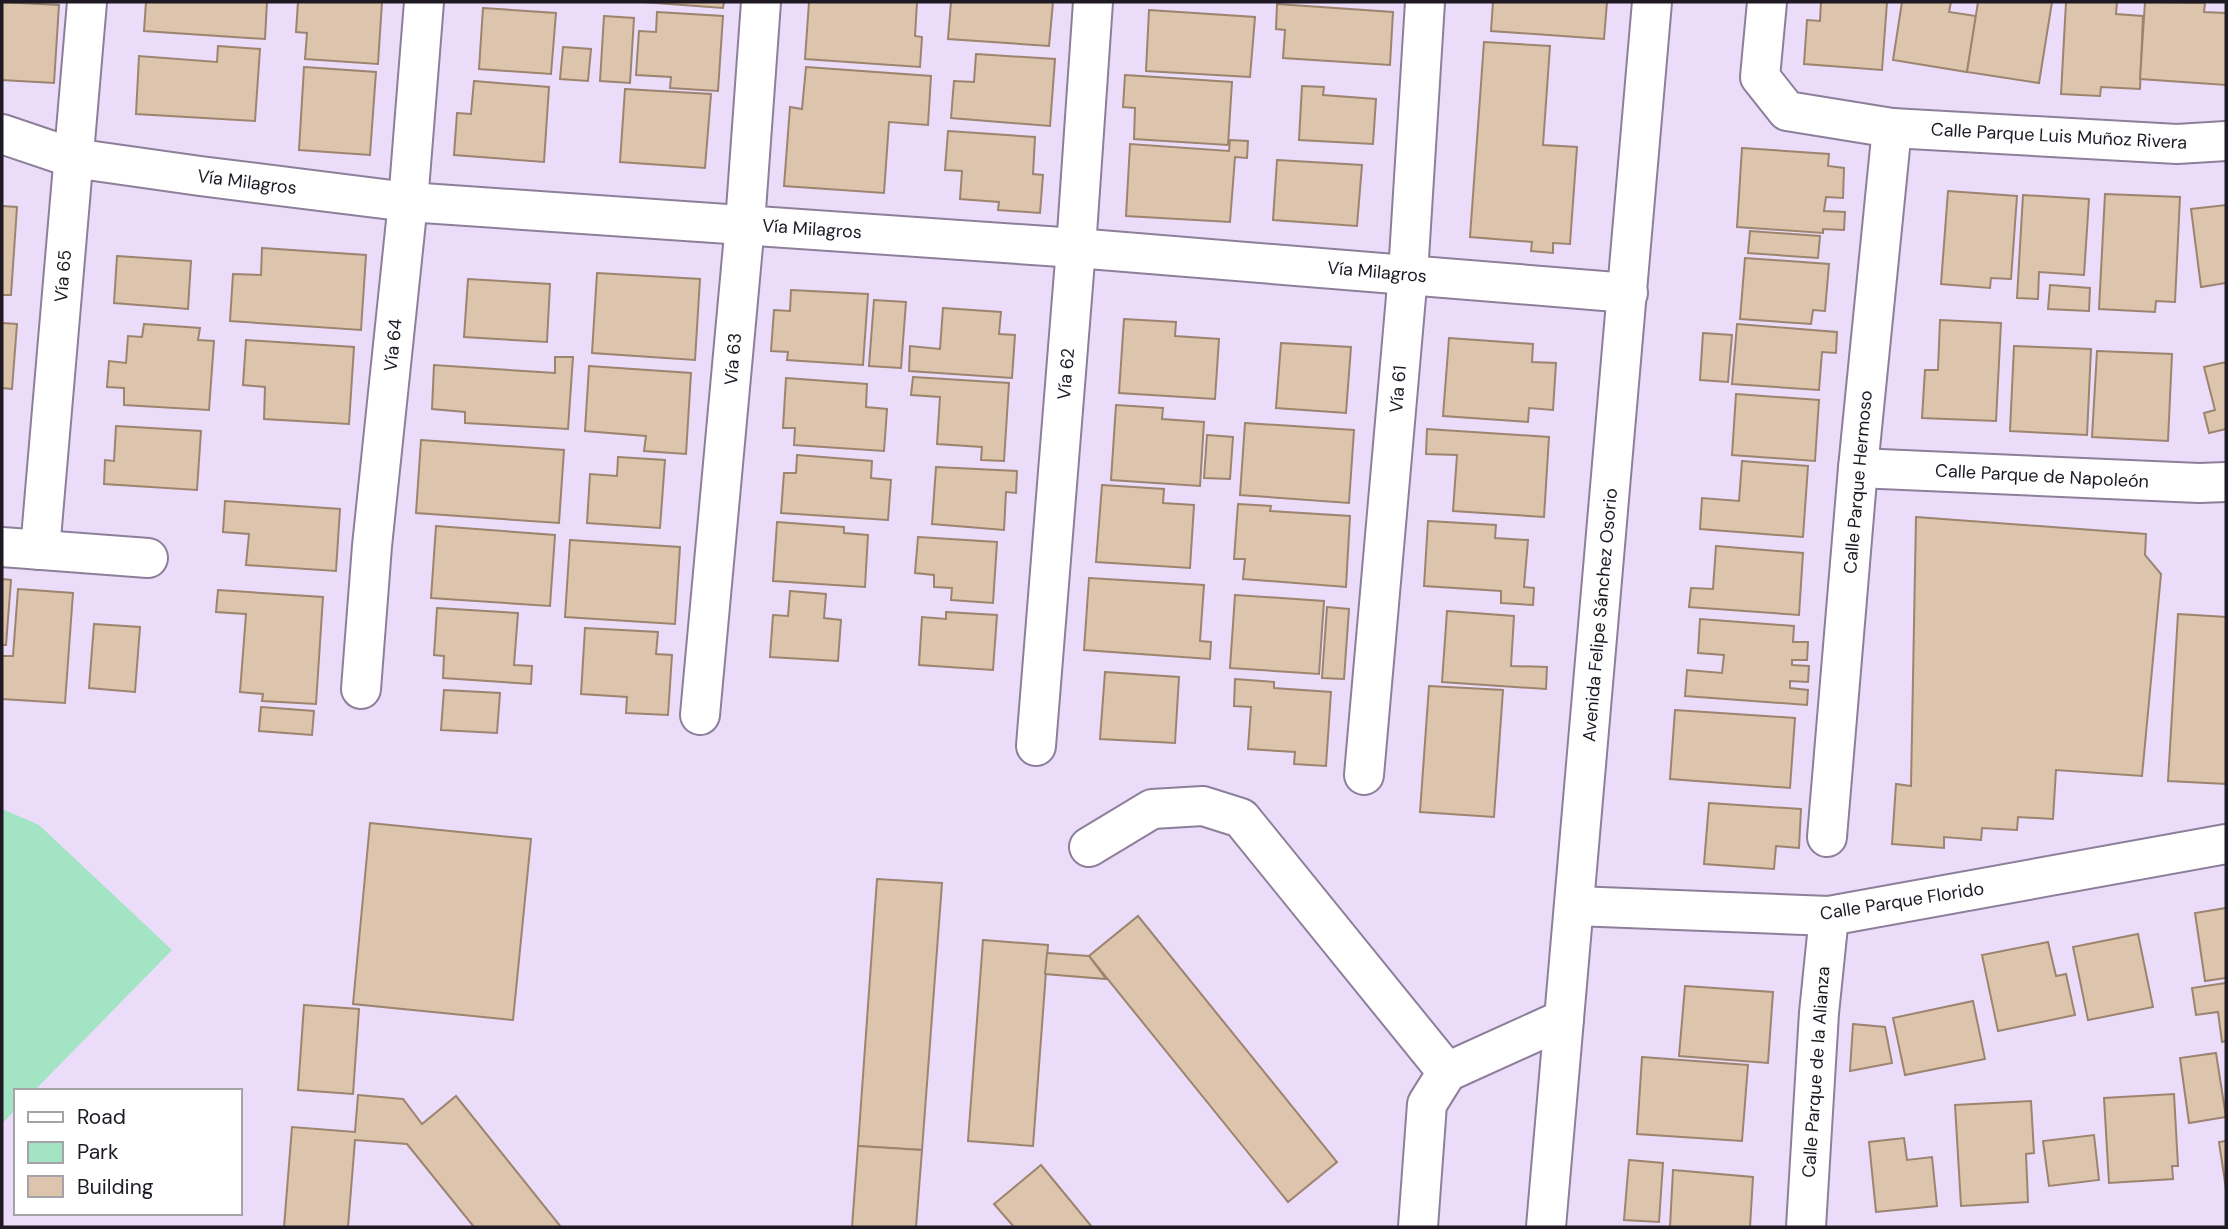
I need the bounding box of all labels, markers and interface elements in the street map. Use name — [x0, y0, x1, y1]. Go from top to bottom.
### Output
street label: Calle Parque Luis Muñoz Rivera — [1930, 117, 2188, 155]
street label: Vía Milagros — [196, 164, 298, 200]
street label: Vía Milagros — [761, 214, 863, 244]
street label: Vía 65 — [49, 249, 77, 303]
street label: Vía Milagros — [1326, 256, 1428, 288]
street label: Vía 64 — [378, 317, 408, 373]
street label: Vía 63 — [719, 332, 747, 386]
street label: Vía 62 — [1052, 347, 1080, 401]
street label: Vía 61 — [1384, 364, 1412, 414]
street label: Calle Parque Hermoso — [1838, 389, 1878, 575]
street label: Calle Parque de Napoleón — [1934, 458, 2150, 494]
street label: Avenida Felipe Sánchez Osorio — [1577, 487, 1623, 743]
street label: Calle Parque Florido — [1818, 876, 1986, 926]
street label: Calle Parque de la Alianza — [1797, 966, 1835, 1178]
legend — [14, 1089, 242, 1215]
text: Road — [77, 1103, 126, 1131]
text: Park — [77, 1138, 119, 1166]
text: Building — [77, 1173, 154, 1201]

